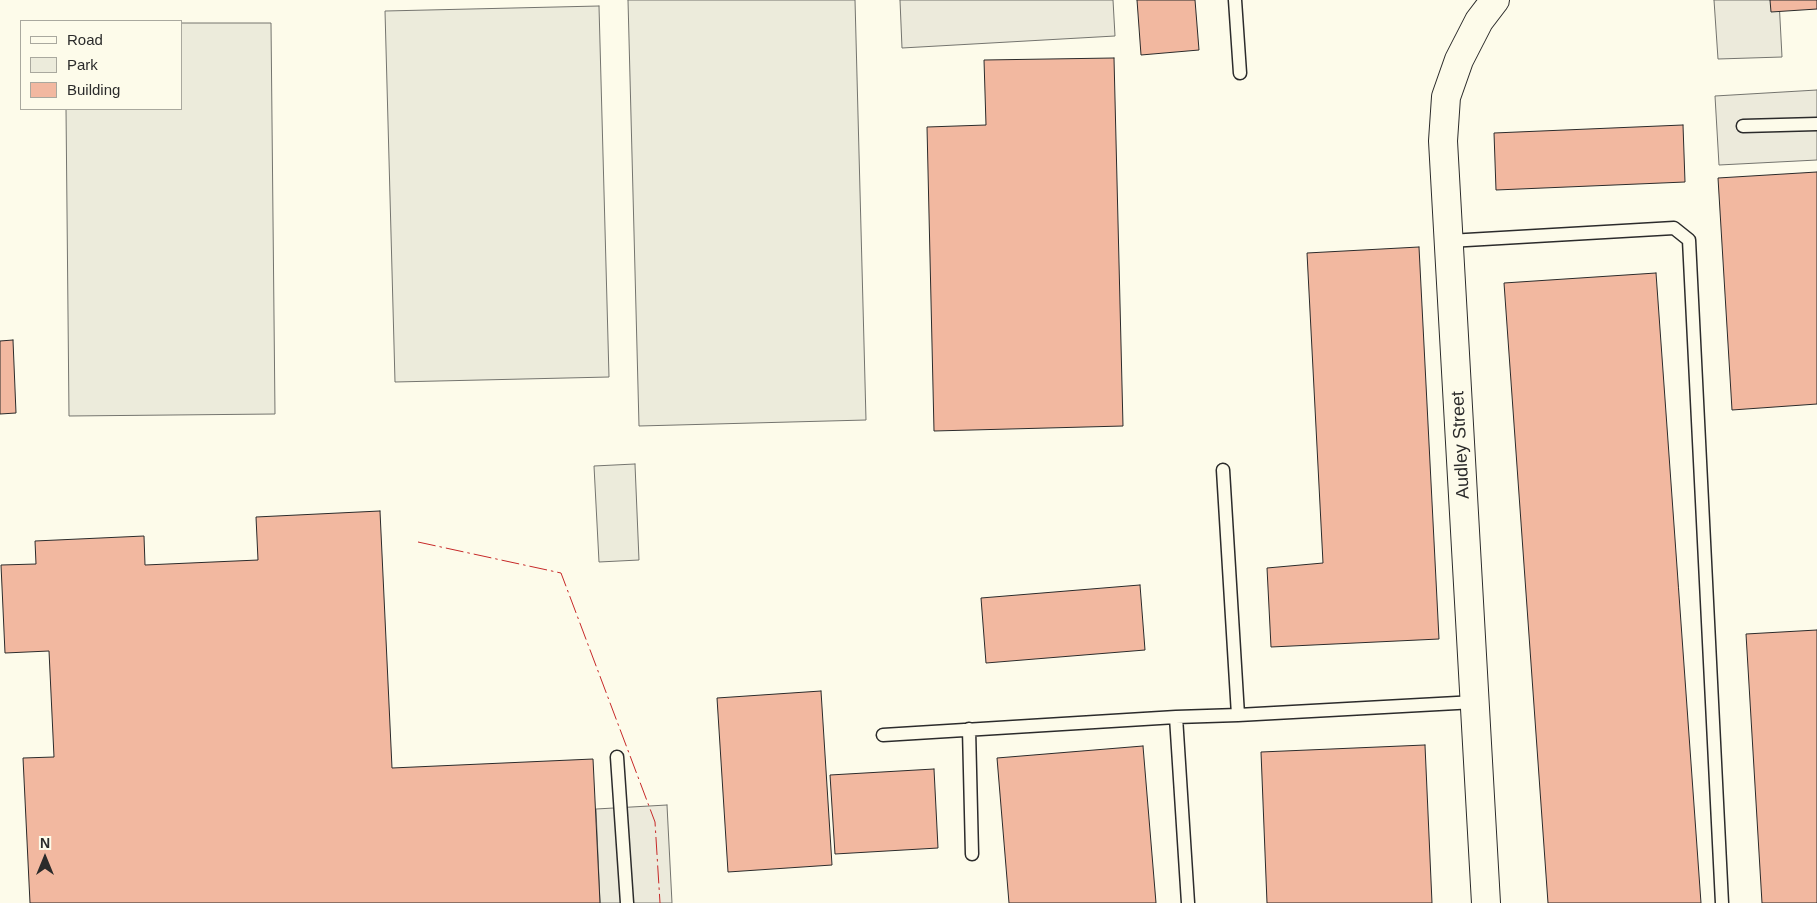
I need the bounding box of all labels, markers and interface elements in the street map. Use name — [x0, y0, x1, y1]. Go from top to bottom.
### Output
legend — [20, 20, 182, 110]
text: Road — [67, 31, 103, 48]
text: Park — [67, 56, 98, 73]
text: Building — [67, 81, 120, 98]
street label: Audley Street — [1447, 390, 1475, 500]
north arrow — [20, 833, 70, 883]
text: N — [40, 835, 50, 851]

